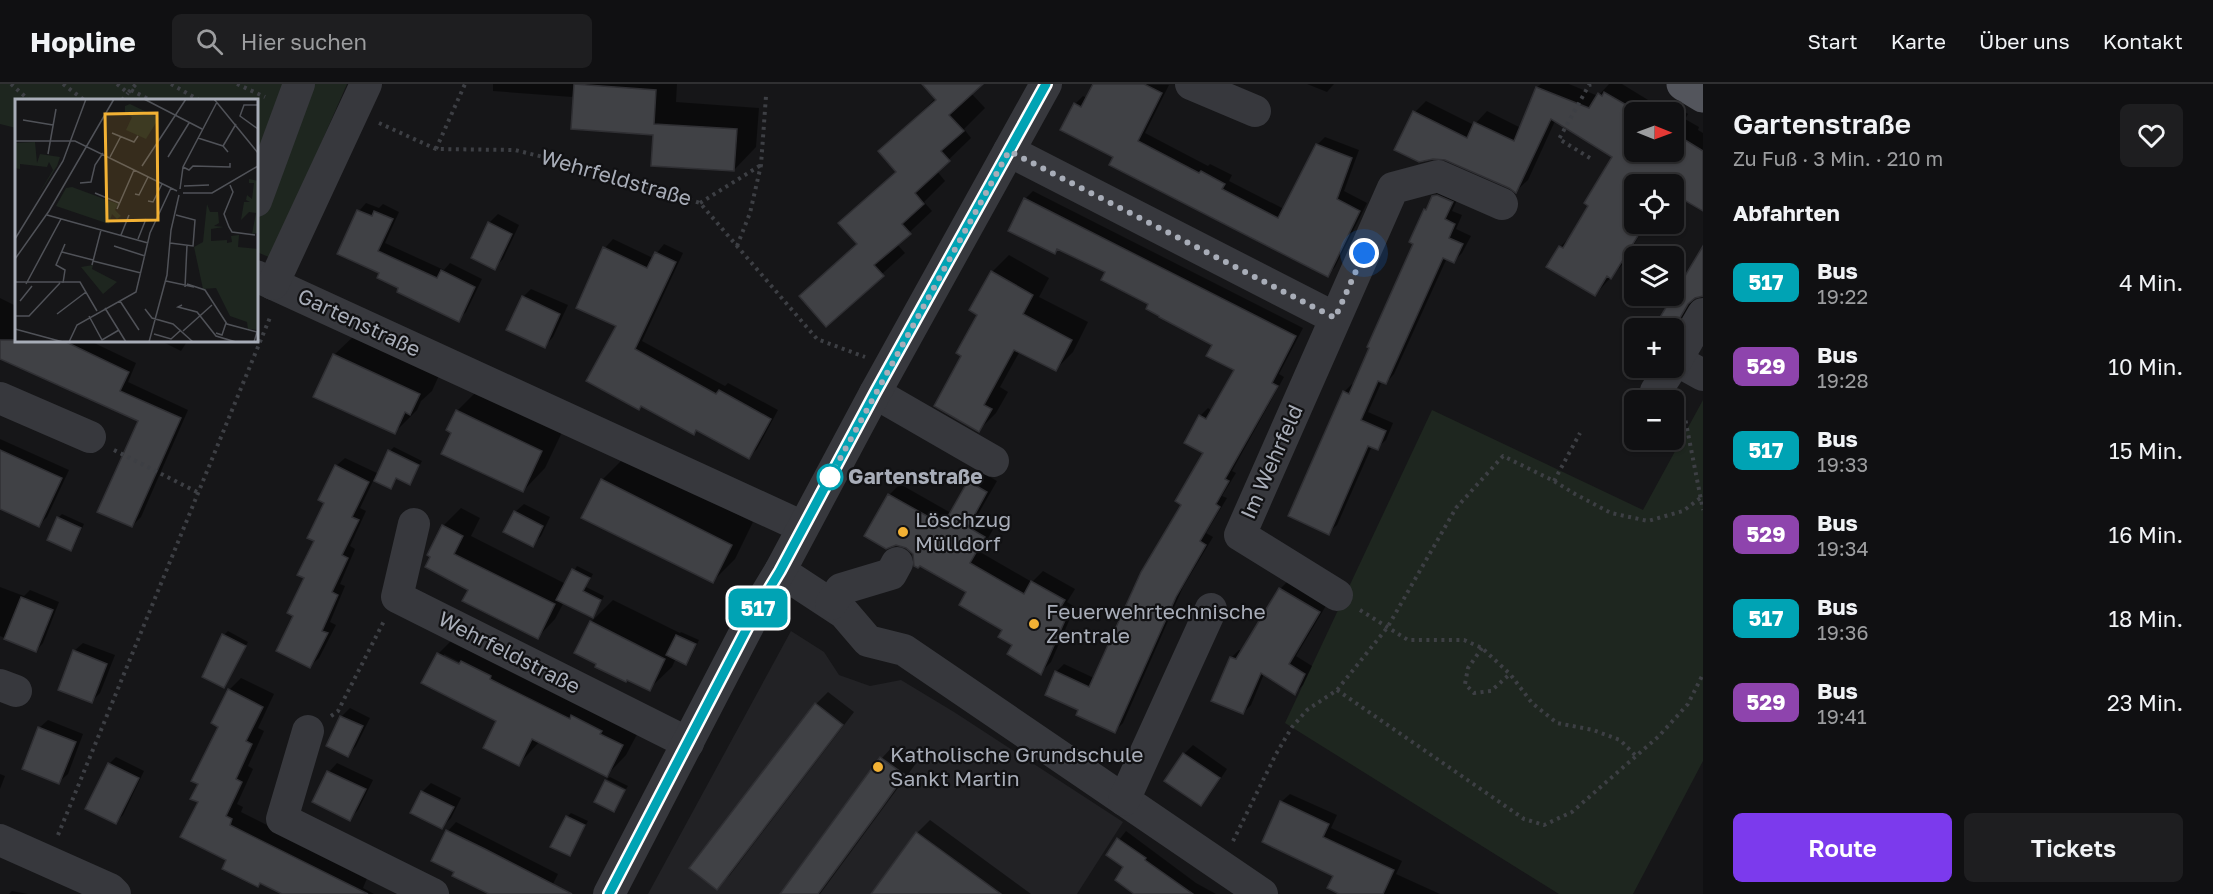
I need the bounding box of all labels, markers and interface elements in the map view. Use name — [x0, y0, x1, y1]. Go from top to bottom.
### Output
search box — [172, 14, 592, 68]
text: Hopline — [30, 25, 136, 58]
icon: search — [193, 25, 226, 58]
text: Hier suchen — [241, 28, 367, 55]
text: Start — [1807, 28, 1858, 54]
text: Karte — [1891, 28, 1946, 54]
text: Über uns — [1979, 28, 2070, 54]
text: Kontakt — [2103, 28, 2183, 54]
inset map — [15, 99, 258, 342]
north arrow — [1624, 102, 1684, 162]
map controls — [1624, 102, 1684, 450]
button: heart — [2120, 104, 2183, 167]
text: Gartenstraße — [1733, 107, 1911, 140]
street label: Wehrfeldstraße — [538, 143, 695, 211]
text: Zu Fuß · 3 Min. · 210 m — [1733, 146, 1943, 170]
button: locate — [1624, 174, 1684, 234]
text: Abfahrten — [1733, 199, 1840, 226]
your location — [1349, 238, 1379, 268]
button: layers — [1624, 246, 1684, 306]
text: Bus — [1817, 257, 1858, 284]
text: 517 — [1748, 269, 1784, 295]
text: 4 Min. — [2119, 269, 2183, 296]
street label: Gartenstraße — [294, 282, 425, 362]
text: 19:22 — [1817, 284, 1868, 308]
button: + — [1624, 318, 1684, 378]
text: Bus — [1817, 341, 1858, 368]
text: 529 — [1747, 353, 1785, 379]
text: 10 Min. — [2108, 353, 2183, 380]
text: 19:28 — [1817, 368, 1869, 392]
button: − — [1624, 390, 1684, 450]
street label: Im Wehrfeld — [1234, 400, 1308, 523]
text: Bus — [1817, 425, 1858, 452]
text: 517 — [1748, 437, 1784, 463]
text: 15 Min. — [2109, 437, 2183, 464]
text: 19:33 — [1817, 452, 1868, 476]
place label: Gartenstraße — [848, 463, 983, 489]
marker: Gartenstraße — [817, 464, 843, 490]
place label: Löschzug Mülldorf — [915, 506, 1011, 556]
text: Bus — [1817, 509, 1858, 536]
text: 529 — [1747, 521, 1785, 547]
text: 16 Min. — [2109, 521, 2183, 548]
marker: Löschzug Mülldorf — [896, 525, 910, 539]
text: 19:34 — [1817, 536, 1869, 560]
line badge: 517 — [724, 588, 792, 628]
text: Bus — [1817, 593, 1858, 620]
text: 517 — [740, 595, 776, 621]
place label: Feuerwehrtechnische Zentrale — [1046, 598, 1266, 648]
street label: Wehrfeldstraße — [434, 605, 585, 699]
text: 517 — [1748, 605, 1784, 631]
text: 18 Min. — [2108, 605, 2183, 632]
marker: Feuerwehrtechnische Zentrale — [1027, 617, 1041, 631]
text: 19:36 — [1817, 620, 1869, 644]
text: Bus — [1817, 677, 1858, 704]
text: 529 — [1747, 689, 1785, 715]
text: 23 Min. — [2107, 689, 2183, 716]
text: 19:41 — [1817, 704, 1867, 728]
place label: Katholische Grundschule Sankt Martin — [890, 741, 1144, 791]
marker: Katholische Grundschule Sankt Martin — [871, 760, 885, 774]
button: Route — [1733, 813, 1952, 882]
button: Tickets — [1964, 813, 2183, 882]

